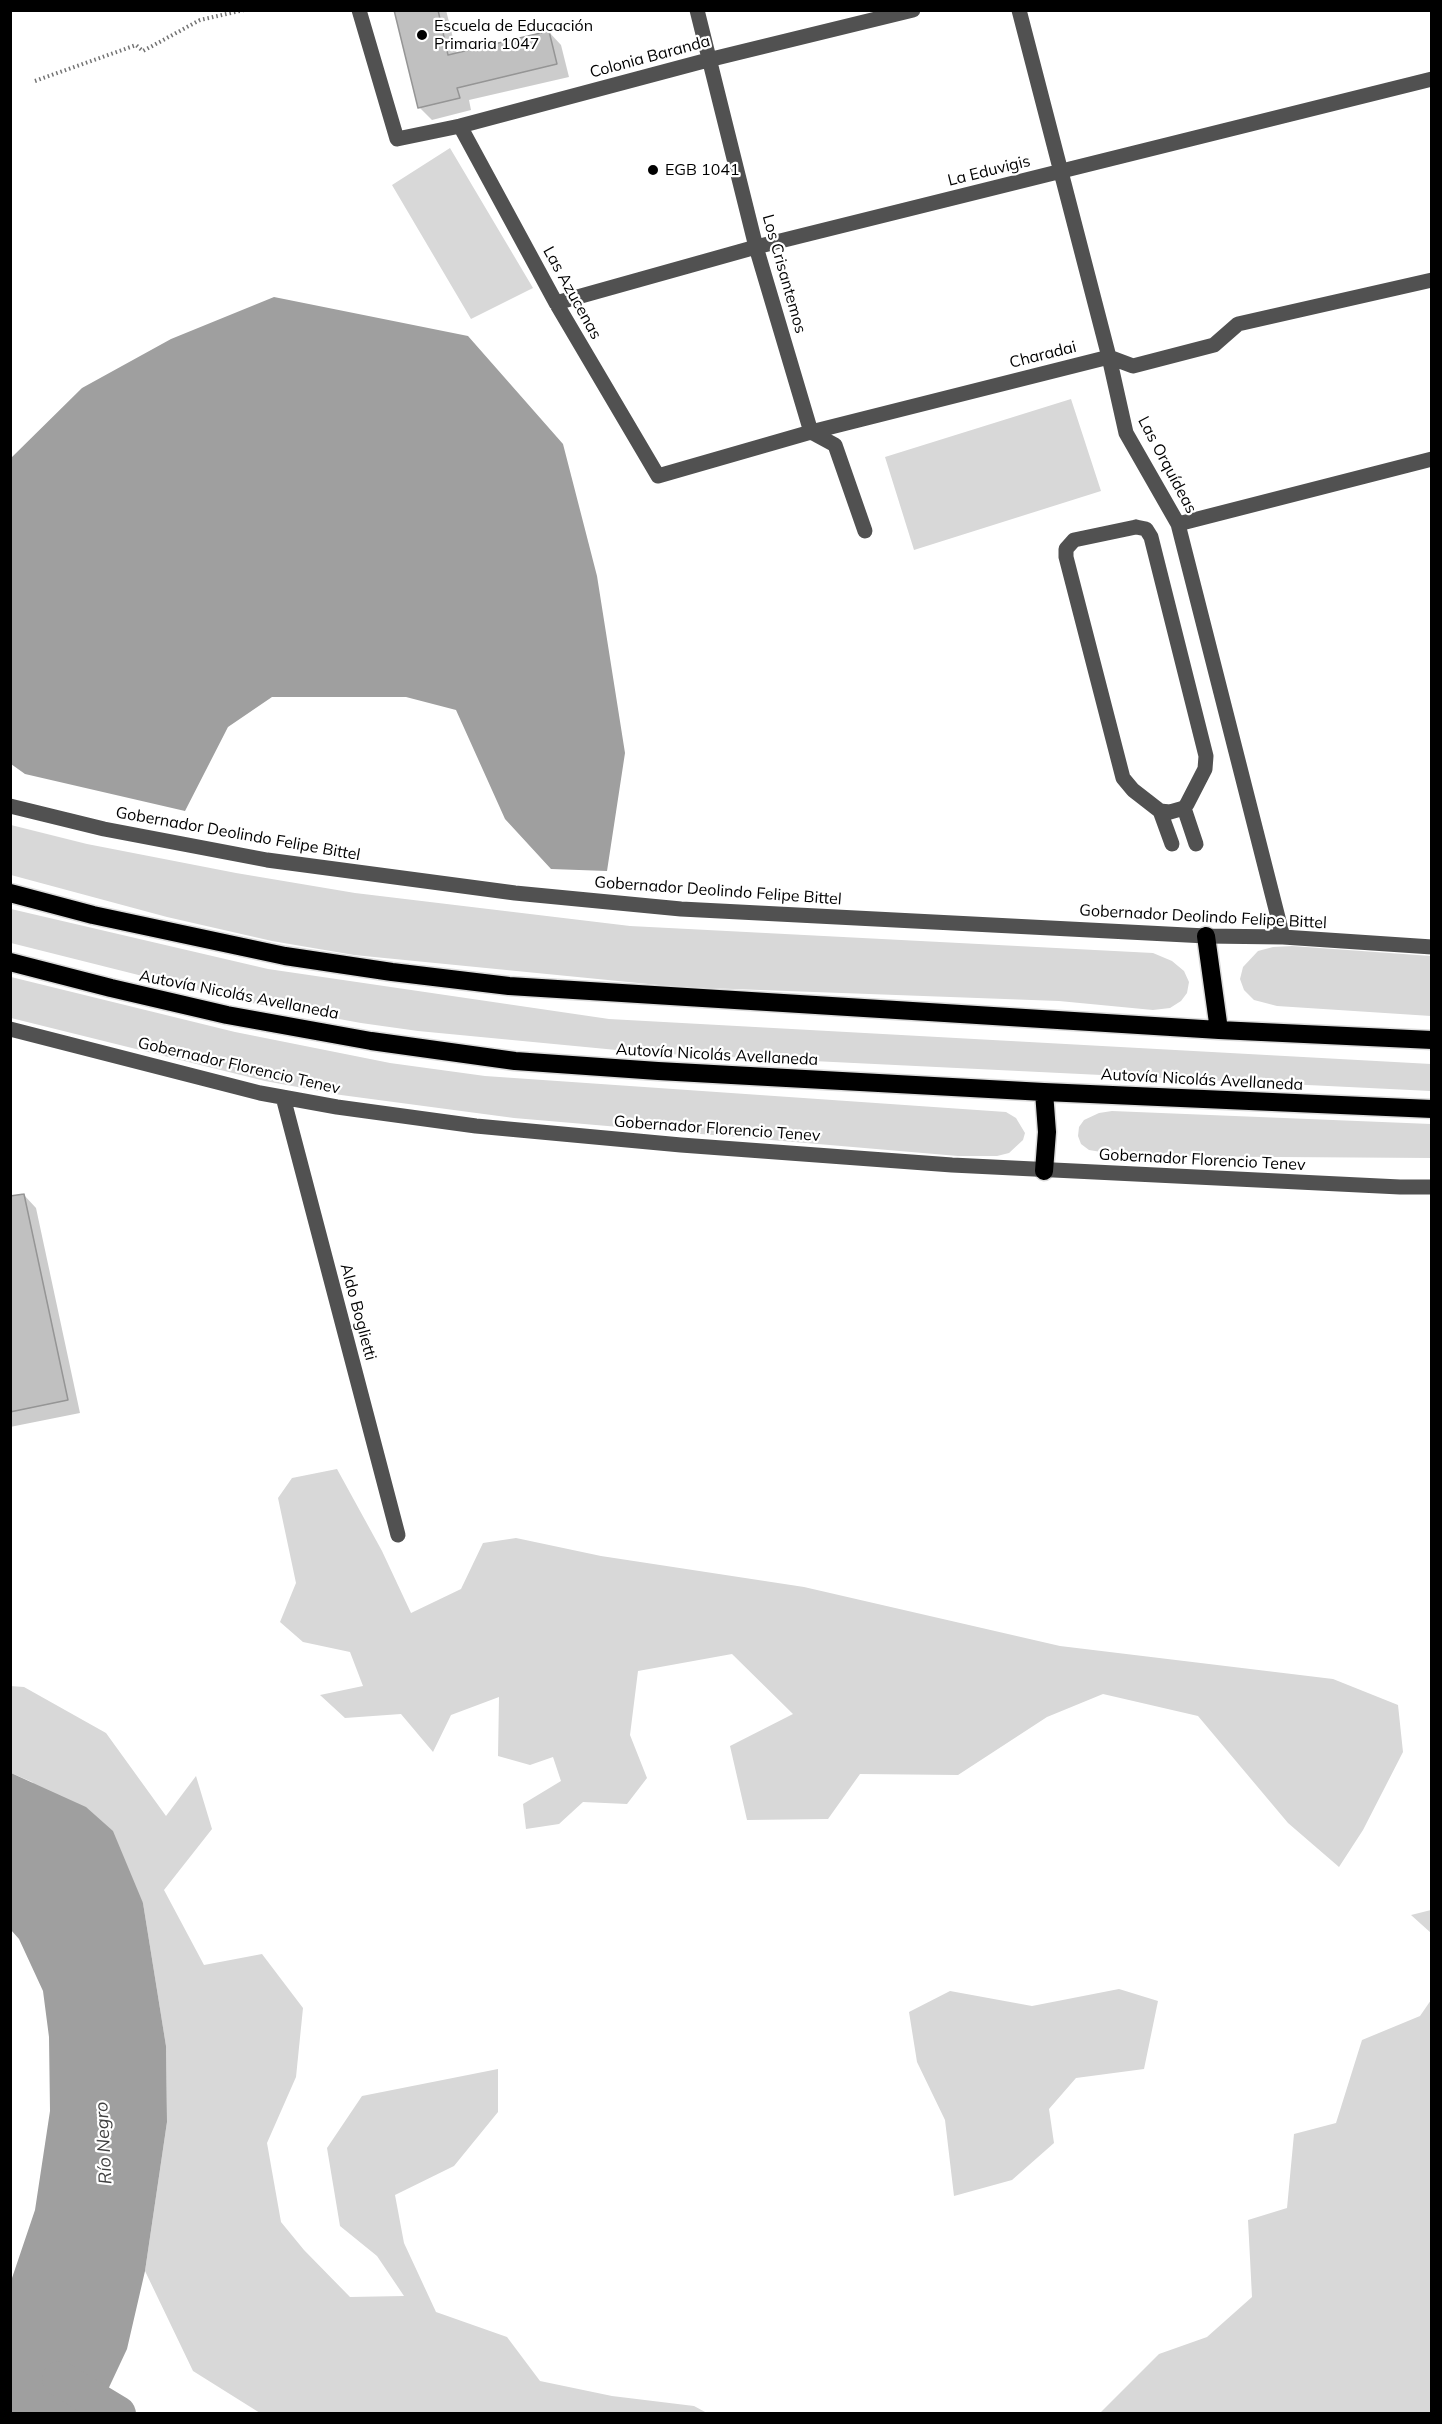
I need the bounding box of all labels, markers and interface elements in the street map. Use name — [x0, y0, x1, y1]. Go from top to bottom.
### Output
place label: Escuela de Educación Primaria 1047 — [434, 16, 593, 54]
marker: Escuela de Educación Primaria 1047 — [415, 28, 429, 42]
street label: Colonia Baranda — [588, 32, 712, 82]
street label: La Eduvigis — [946, 151, 1032, 191]
place label: EGB 1041 — [665, 160, 740, 180]
marker: EGB 1041 — [646, 163, 660, 177]
street label: Los Crisantemos — [758, 212, 810, 336]
street label: Las Azucenas — [539, 243, 605, 343]
street label: Charadai — [1008, 337, 1078, 373]
street label: Las Orquídeas — [1133, 413, 1201, 517]
street label: Gobernador Deolindo Felipe Bittel — [114, 803, 362, 865]
street label: Gobernador Deolindo Felipe Bittel — [594, 873, 842, 909]
street label: Gobernador Deolindo Felipe Bittel — [1079, 901, 1327, 933]
street label: Autovía Nicolás Avellaneda — [138, 966, 340, 1024]
street label: Gobernador Florencio Tenev — [136, 1033, 342, 1099]
street label: Autovía Nicolás Avellaneda — [615, 1040, 819, 1070]
street label: Autovía Nicolás Avellaneda — [1100, 1065, 1304, 1095]
street label: Gobernador Florencio Tenev — [613, 1112, 821, 1146]
street label: Gobernador Florencio Tenev — [1098, 1145, 1306, 1175]
street label: Aldo Boglietti — [336, 1262, 380, 1362]
water label: Río Negro — [91, 2101, 117, 2185]

